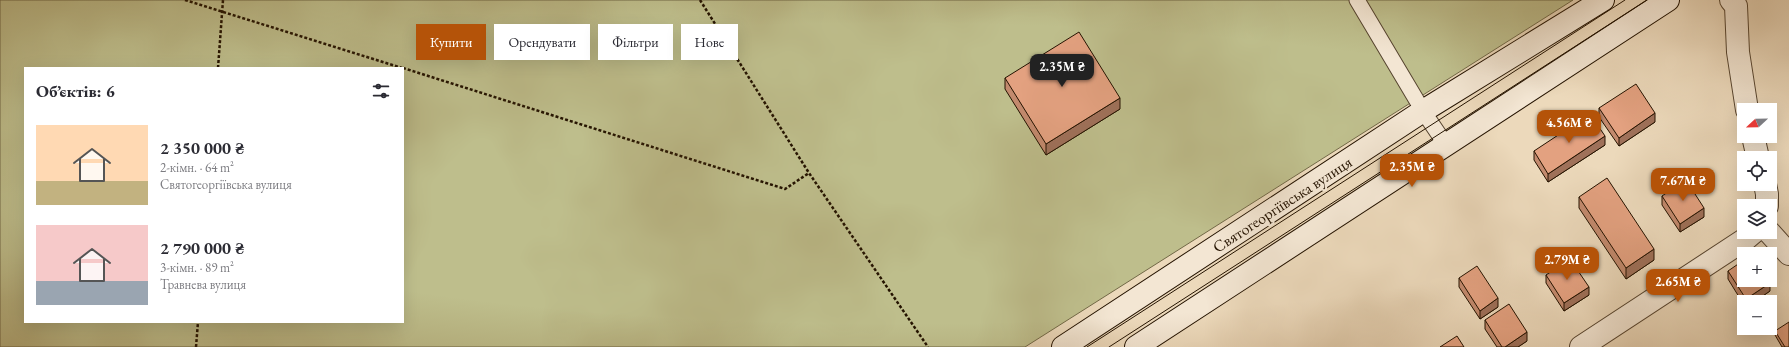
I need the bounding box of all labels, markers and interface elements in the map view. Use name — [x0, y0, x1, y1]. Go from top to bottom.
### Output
chip: Купити — [416, 24, 486, 60]
chip: Орендувати — [494, 24, 590, 60]
chip: Фільтри — [598, 24, 673, 60]
chip: Нове — [681, 24, 738, 60]
pin: 2.35M ₴ — [1025, 54, 1099, 88]
text: 2.35M ₴ — [1039, 58, 1085, 75]
text: Об’єктів: 6 — [36, 80, 115, 102]
icon: filters — [370, 80, 392, 102]
north arrow — [1737, 103, 1777, 143]
map controls — [1737, 103, 1777, 335]
pin: 4.56M ₴ — [1532, 110, 1606, 144]
text: 4.56M ₴ — [1546, 114, 1592, 131]
text: 2 350 000 ₴ — [160, 137, 244, 159]
icon: home — [68, 141, 116, 189]
street label: Святогеоргіївська вулиця — [1209, 151, 1356, 257]
button: locate — [1737, 151, 1777, 191]
pin: 2.35M ₴ — [1375, 154, 1449, 188]
text: 2.35M ₴ — [1389, 158, 1435, 175]
text: 2-кімн. · 64 m² — [160, 159, 234, 176]
pin: 7.67M ₴ — [1646, 168, 1720, 202]
text: 7.67M ₴ — [1660, 172, 1706, 189]
text: Святогеоргіївська вулиця — [160, 176, 292, 193]
button: layers — [1737, 199, 1777, 239]
text: 2 790 000 ₴ — [160, 237, 244, 259]
icon: home — [68, 241, 116, 289]
pin: 2.79M ₴ — [1530, 247, 1604, 281]
button: + — [1737, 247, 1777, 287]
text: 2.79M ₴ — [1544, 251, 1590, 268]
text: 3-кімн. · 89 m² — [160, 259, 234, 276]
pin: 2.65M ₴ — [1641, 269, 1715, 303]
text: 2.65M ₴ — [1655, 273, 1701, 290]
text: Травнева вулиця — [160, 276, 246, 293]
button: − — [1737, 295, 1777, 335]

